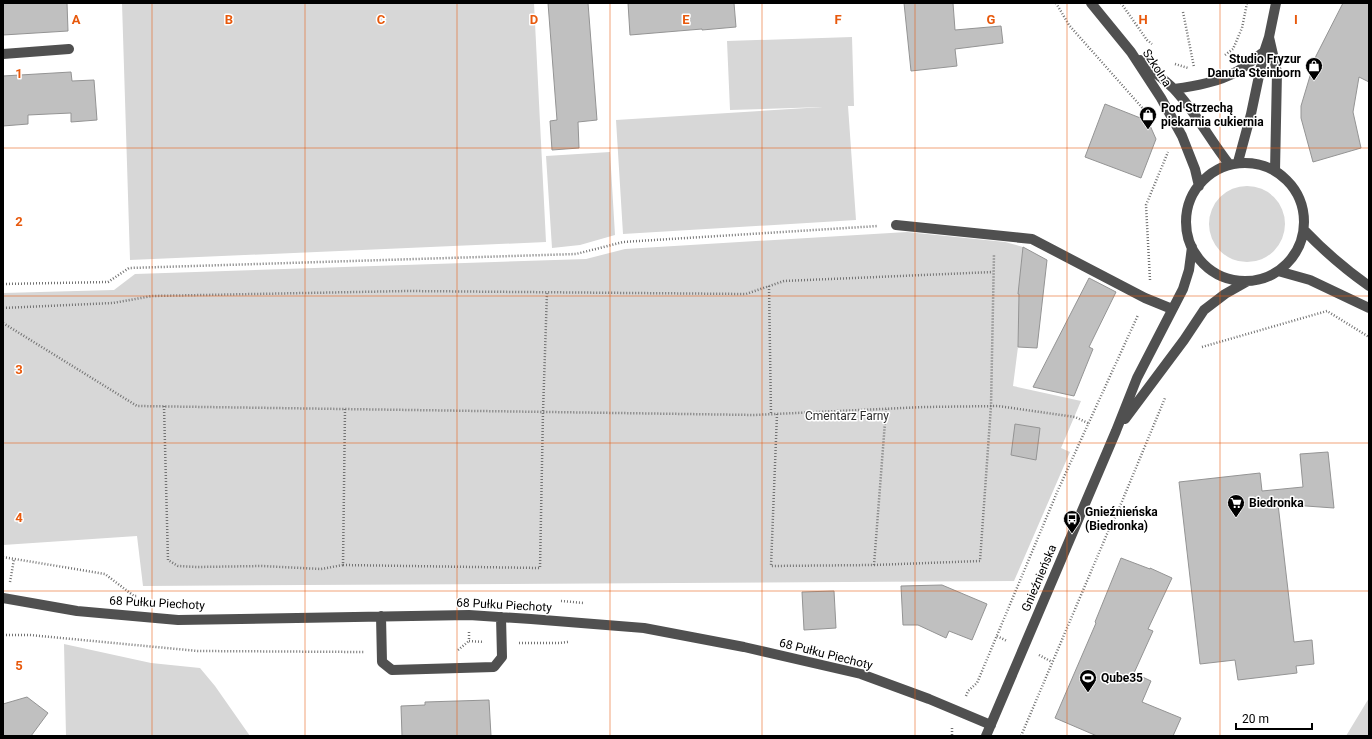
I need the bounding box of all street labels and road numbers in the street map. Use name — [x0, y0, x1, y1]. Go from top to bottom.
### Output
street label: Szkolna — [1140, 47, 1174, 89]
street label: Gnieźnieńska — [1019, 542, 1059, 614]
street label: 68 Pułku Piechoty — [109, 594, 205, 613]
street label: 68 Pułku Piechoty — [456, 596, 552, 615]
street label: 68 Pułku Piechoty — [778, 636, 874, 672]

